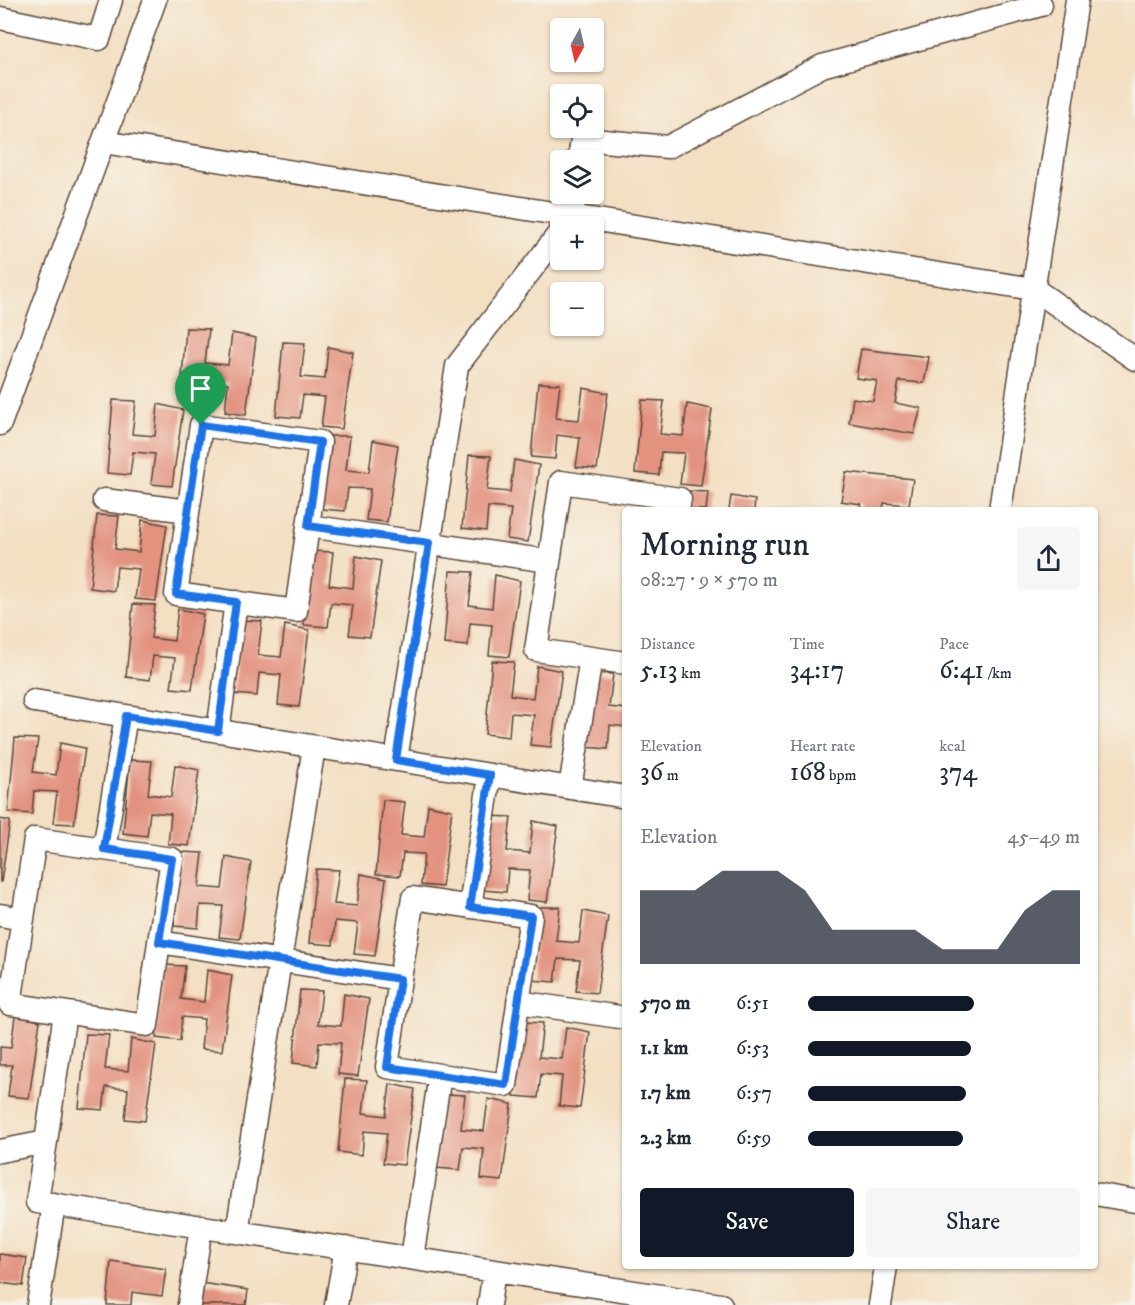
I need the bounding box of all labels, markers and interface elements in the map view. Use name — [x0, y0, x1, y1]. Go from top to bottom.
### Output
north arrow — [550, 18, 604, 72]
map controls — [550, 18, 604, 336]
button: locate — [550, 84, 604, 138]
button: layers — [550, 150, 604, 204]
button: + — [550, 216, 604, 270]
button: − — [550, 282, 604, 336]
pin — [175, 363, 226, 425]
icon: arrive — [184, 372, 217, 405]
text: Morning run — [640, 525, 809, 566]
button: share — [1017, 527, 1080, 590]
text: 08:27 · 9 × 570 m — [640, 568, 778, 593]
text: Distance — [640, 634, 695, 654]
text: Time — [790, 634, 824, 654]
text: Pace — [939, 634, 969, 654]
text: 5.13 — [640, 654, 678, 687]
text: 34:17 — [790, 654, 844, 687]
text: 6:41 — [939, 654, 984, 687]
text: km — [678, 663, 701, 683]
text: /km — [984, 663, 1012, 683]
text: Elevation — [640, 736, 702, 756]
text: Heart rate — [790, 736, 855, 756]
text: kcal — [939, 736, 966, 756]
text: 36 — [640, 756, 663, 789]
text: 168 — [790, 756, 826, 789]
text: 374 — [939, 756, 977, 789]
text: m — [663, 765, 679, 785]
text: bpm — [826, 765, 857, 785]
text: Elevation — [640, 825, 717, 850]
text: 45–49 m — [1007, 825, 1080, 850]
text: 570 m — [640, 991, 691, 1016]
text: 6:51 — [736, 991, 769, 1016]
text: 1.1 km — [640, 1036, 689, 1061]
text: 6:53 — [736, 1036, 769, 1061]
text: 1.7 km — [640, 1081, 691, 1106]
text: 6:57 — [736, 1081, 772, 1106]
text: 2.3 km — [640, 1126, 692, 1151]
text: 6:59 — [736, 1126, 772, 1151]
button: Save — [640, 1188, 854, 1257]
button: Share — [866, 1188, 1080, 1257]

